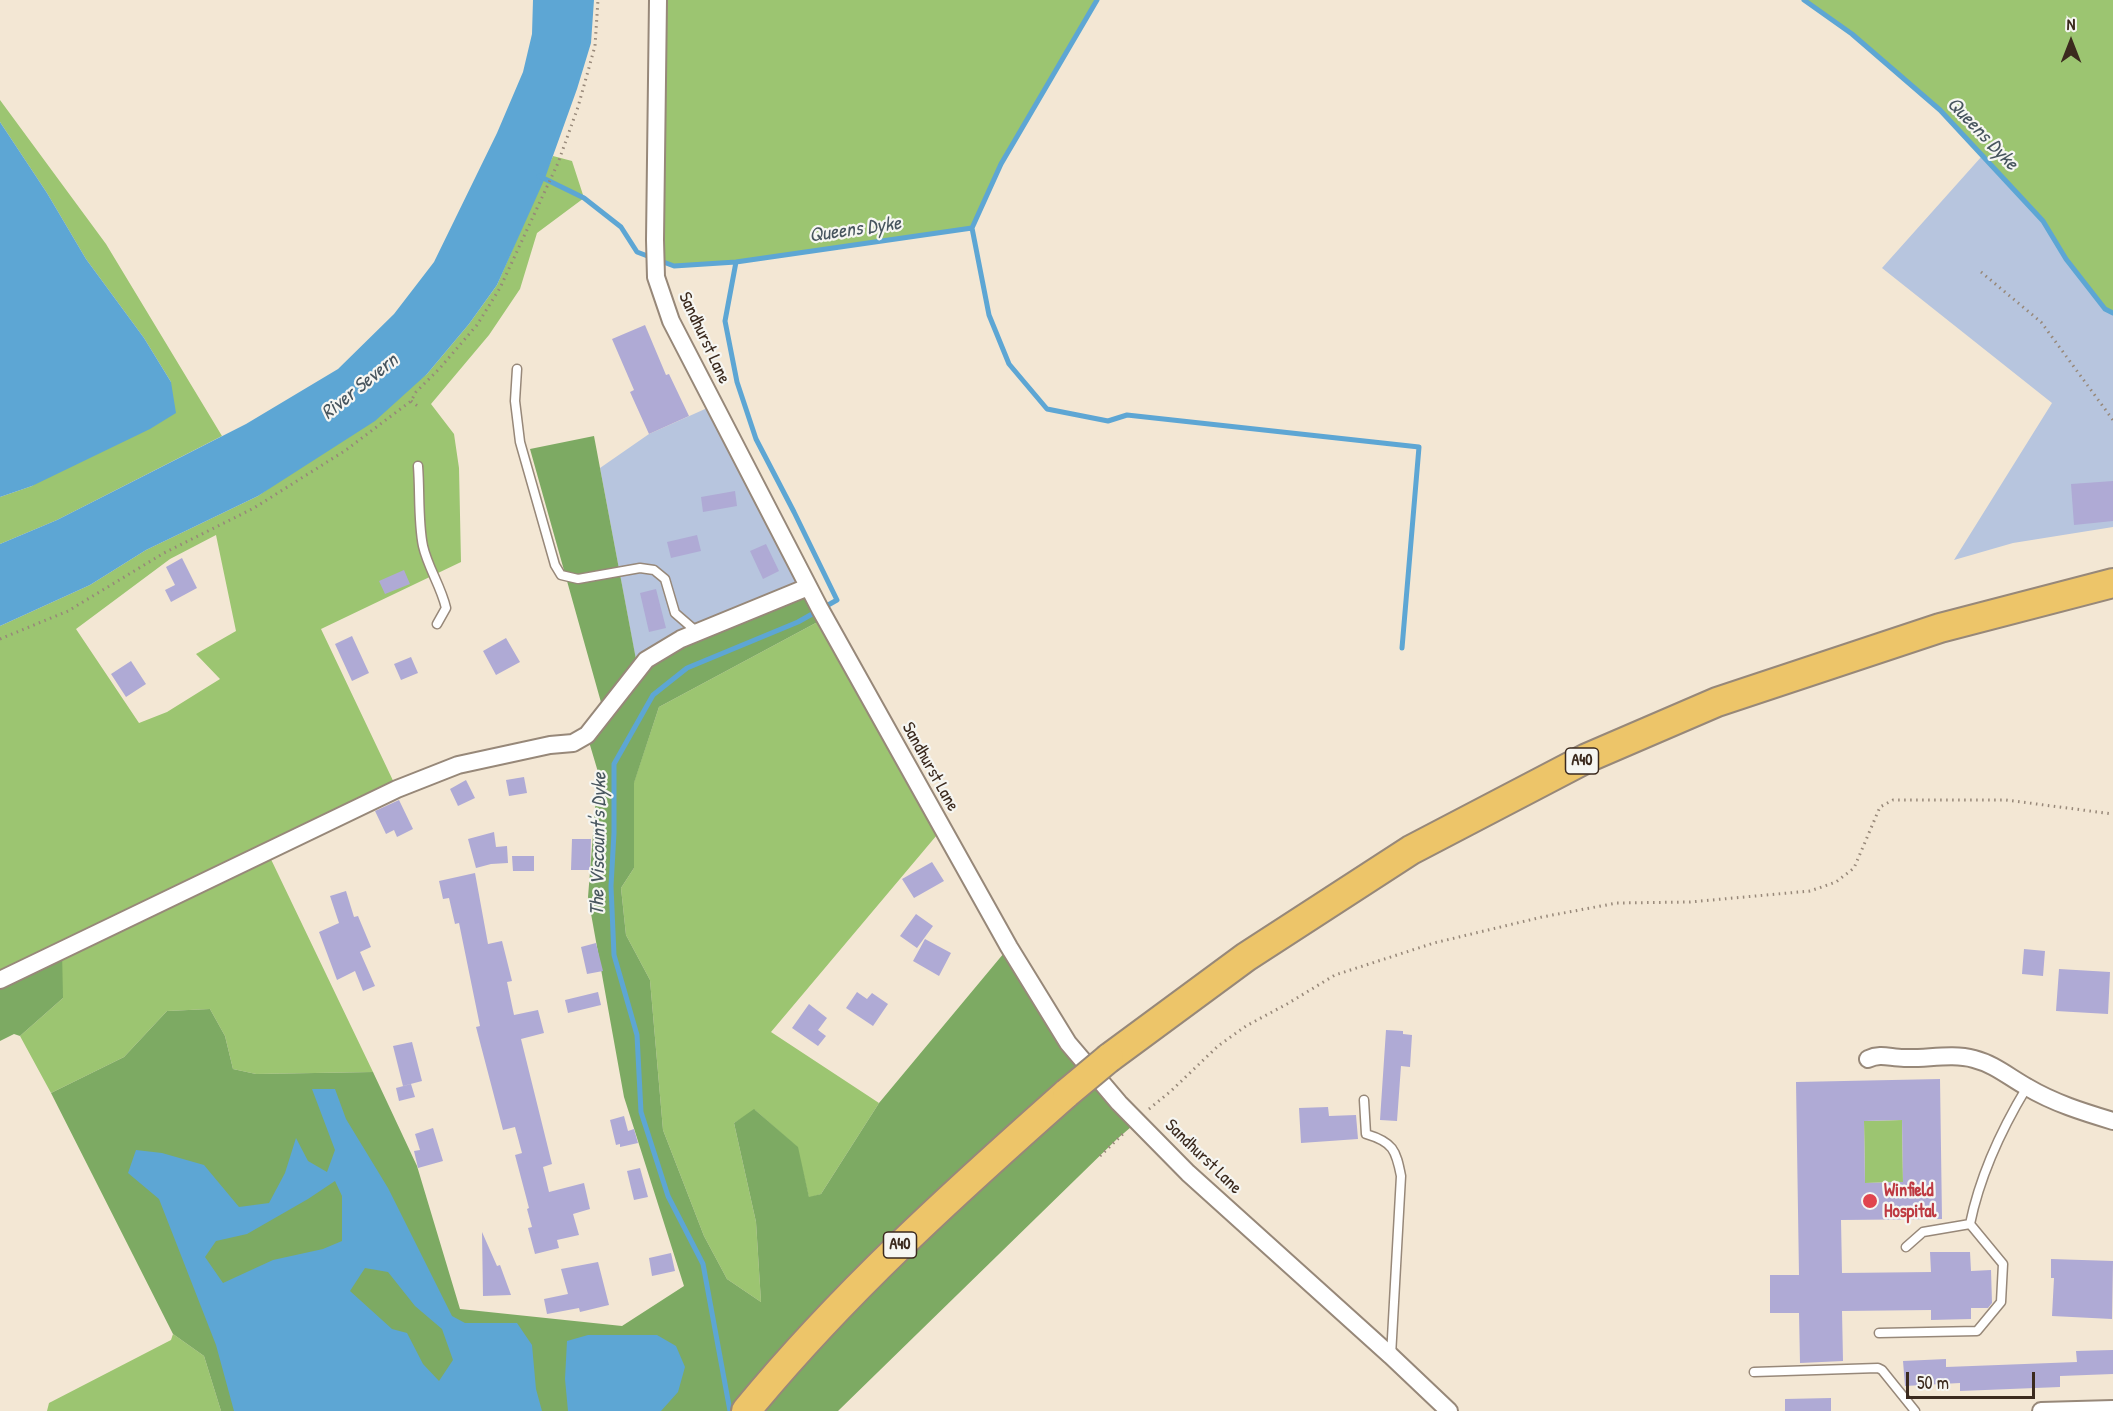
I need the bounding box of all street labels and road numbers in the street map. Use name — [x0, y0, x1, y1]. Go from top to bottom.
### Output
street label: Sandhurst Lane — [673, 289, 735, 387]
street label: Sandhurst Lane — [897, 719, 963, 815]
road number: A40 — [1566, 748, 1598, 774]
street label: Sandhurst Lane — [1160, 1115, 1246, 1199]
road number: A40 — [884, 1232, 916, 1258]

